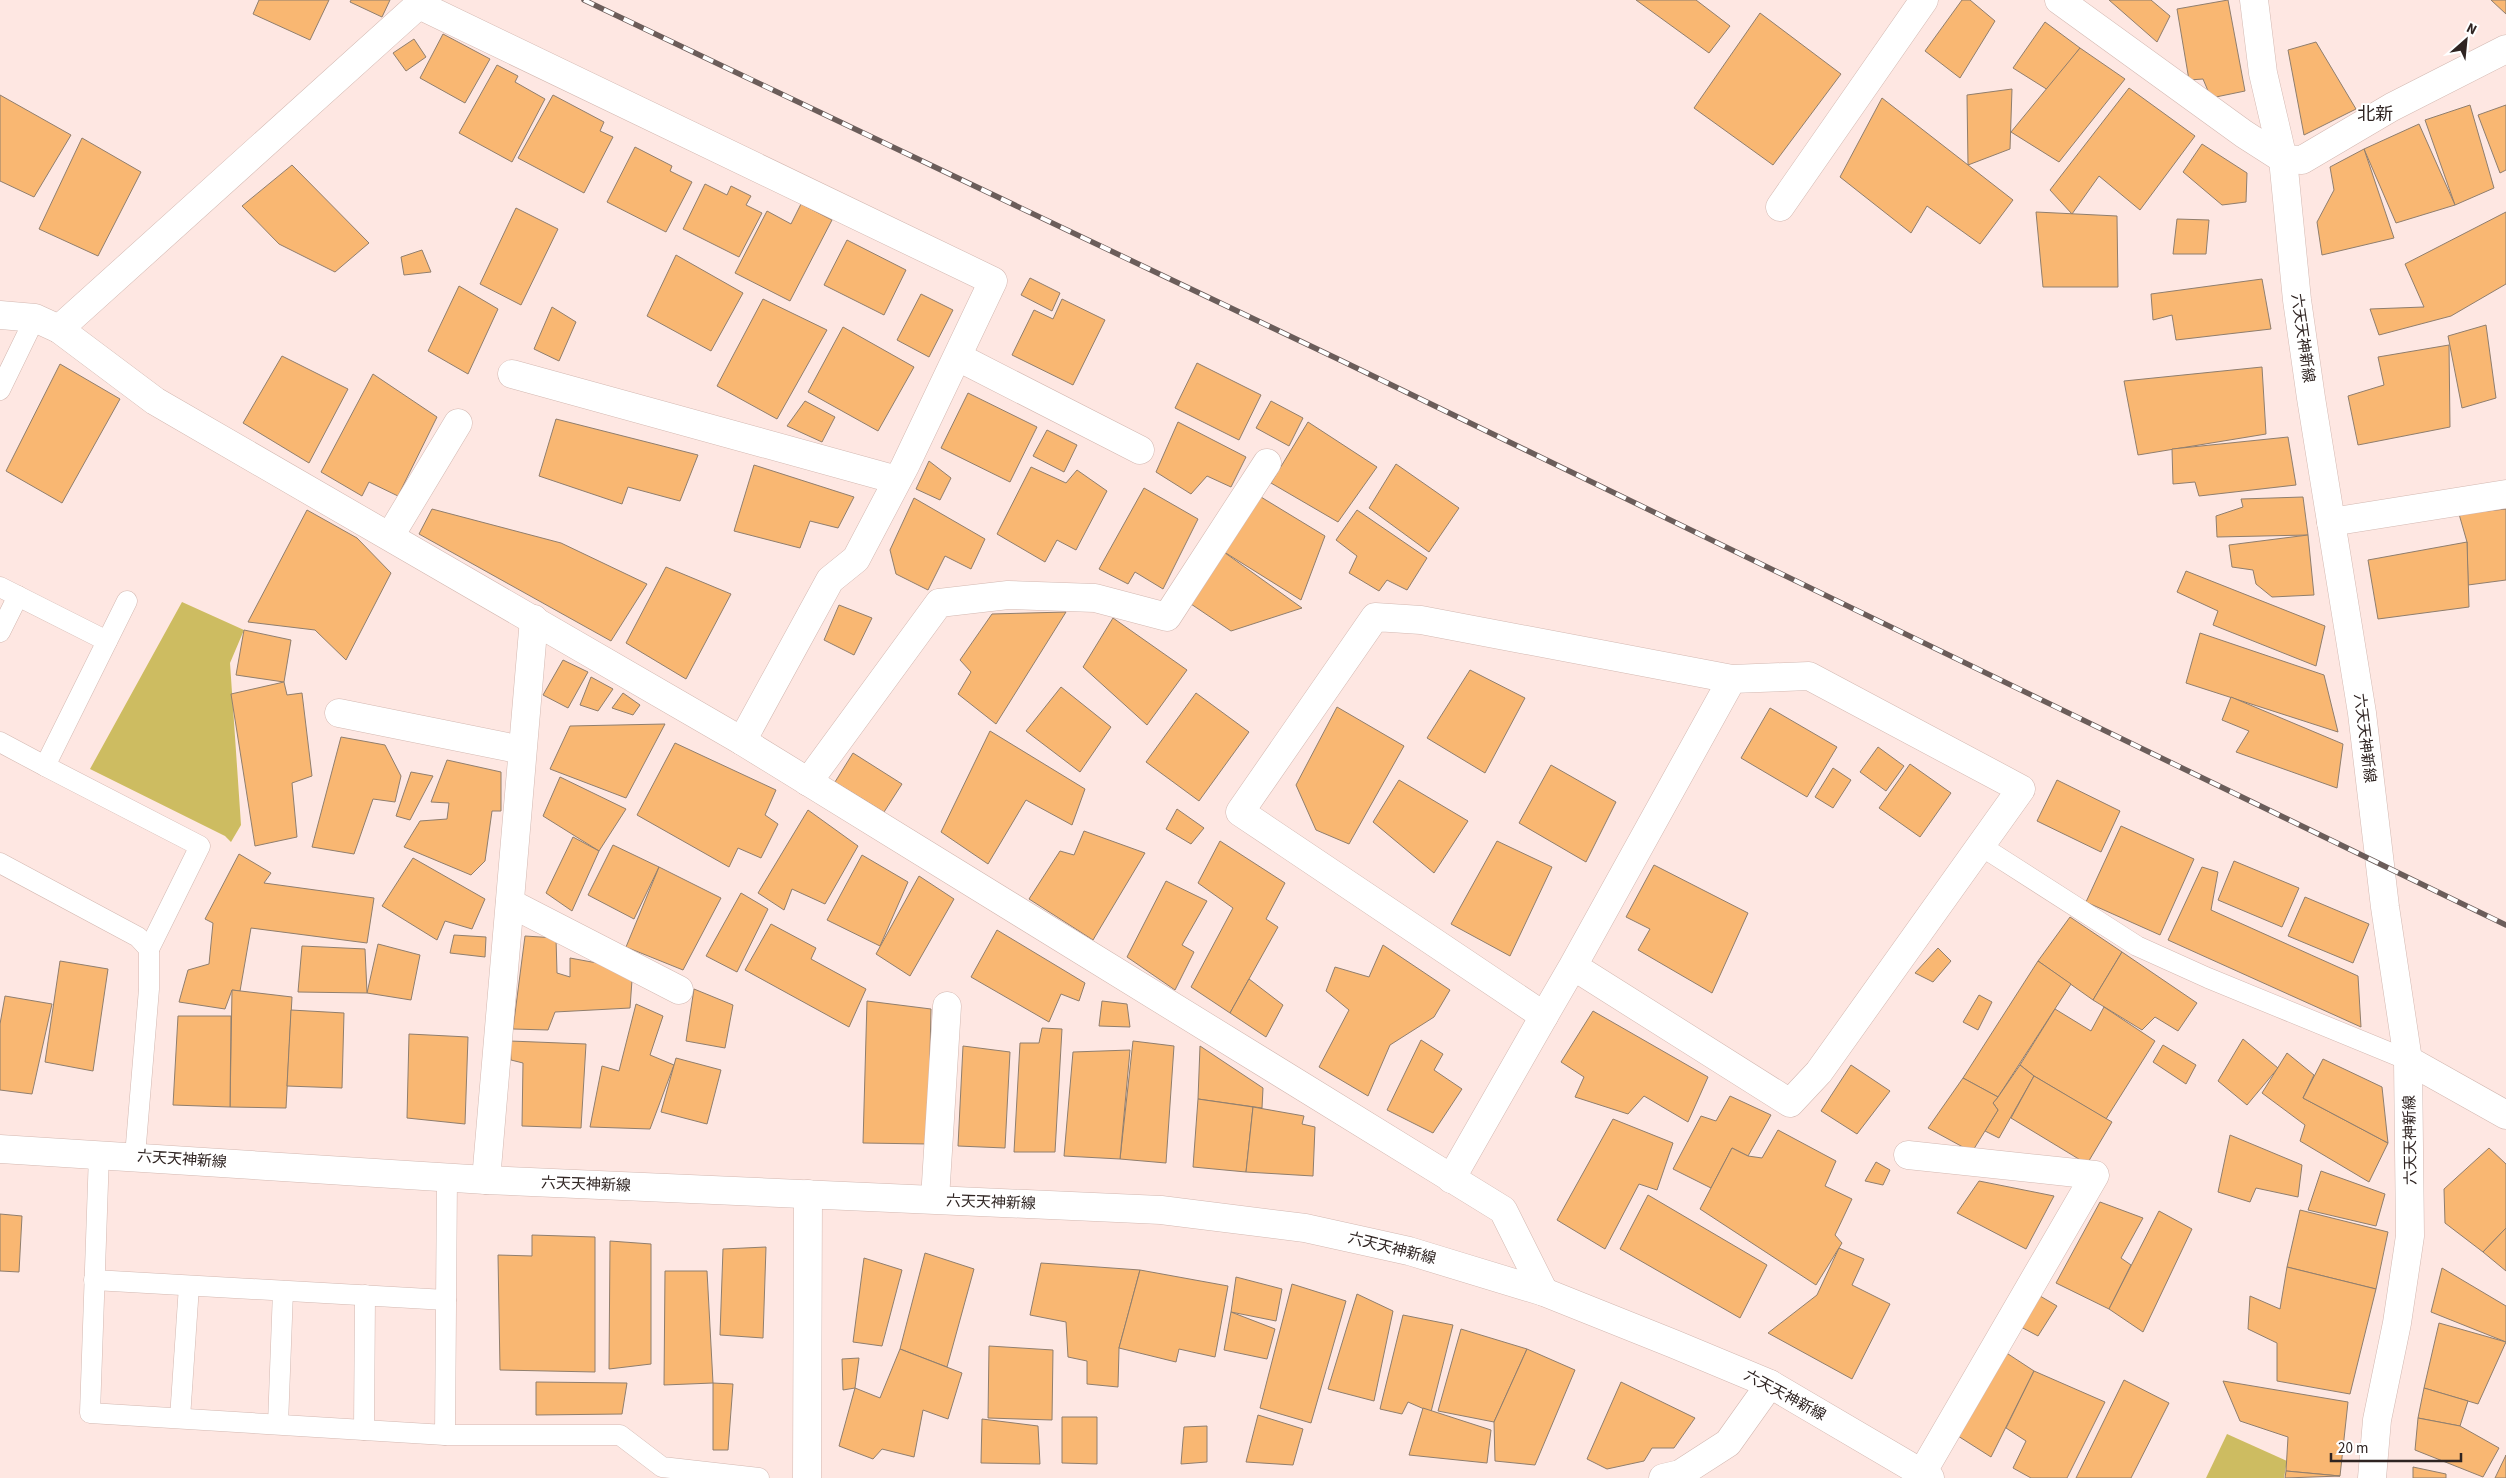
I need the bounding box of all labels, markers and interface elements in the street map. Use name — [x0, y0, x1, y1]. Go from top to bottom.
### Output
north arrow — [2441, 15, 2491, 65]
text: N — [2463, 18, 2480, 40]
district label: 北新 — [2357, 102, 2393, 127]
street label: 六天天神新線 — [2286, 292, 2319, 384]
street label: 六天天神新線 — [2349, 692, 2380, 784]
street label: 六天天神新線 — [2399, 1095, 2422, 1185]
street label: 六天天神新線 — [136, 1146, 228, 1173]
street label: 六天天神新線 — [541, 1172, 631, 1197]
street label: 六天天神新線 — [946, 1190, 1036, 1215]
street label: 六天天神新線 — [1346, 1227, 1438, 1270]
street label: 六天天神新線 — [1740, 1365, 1829, 1426]
scale bar — [2331, 1430, 2461, 1462]
text: 20 m — [2338, 1438, 2368, 1459]

